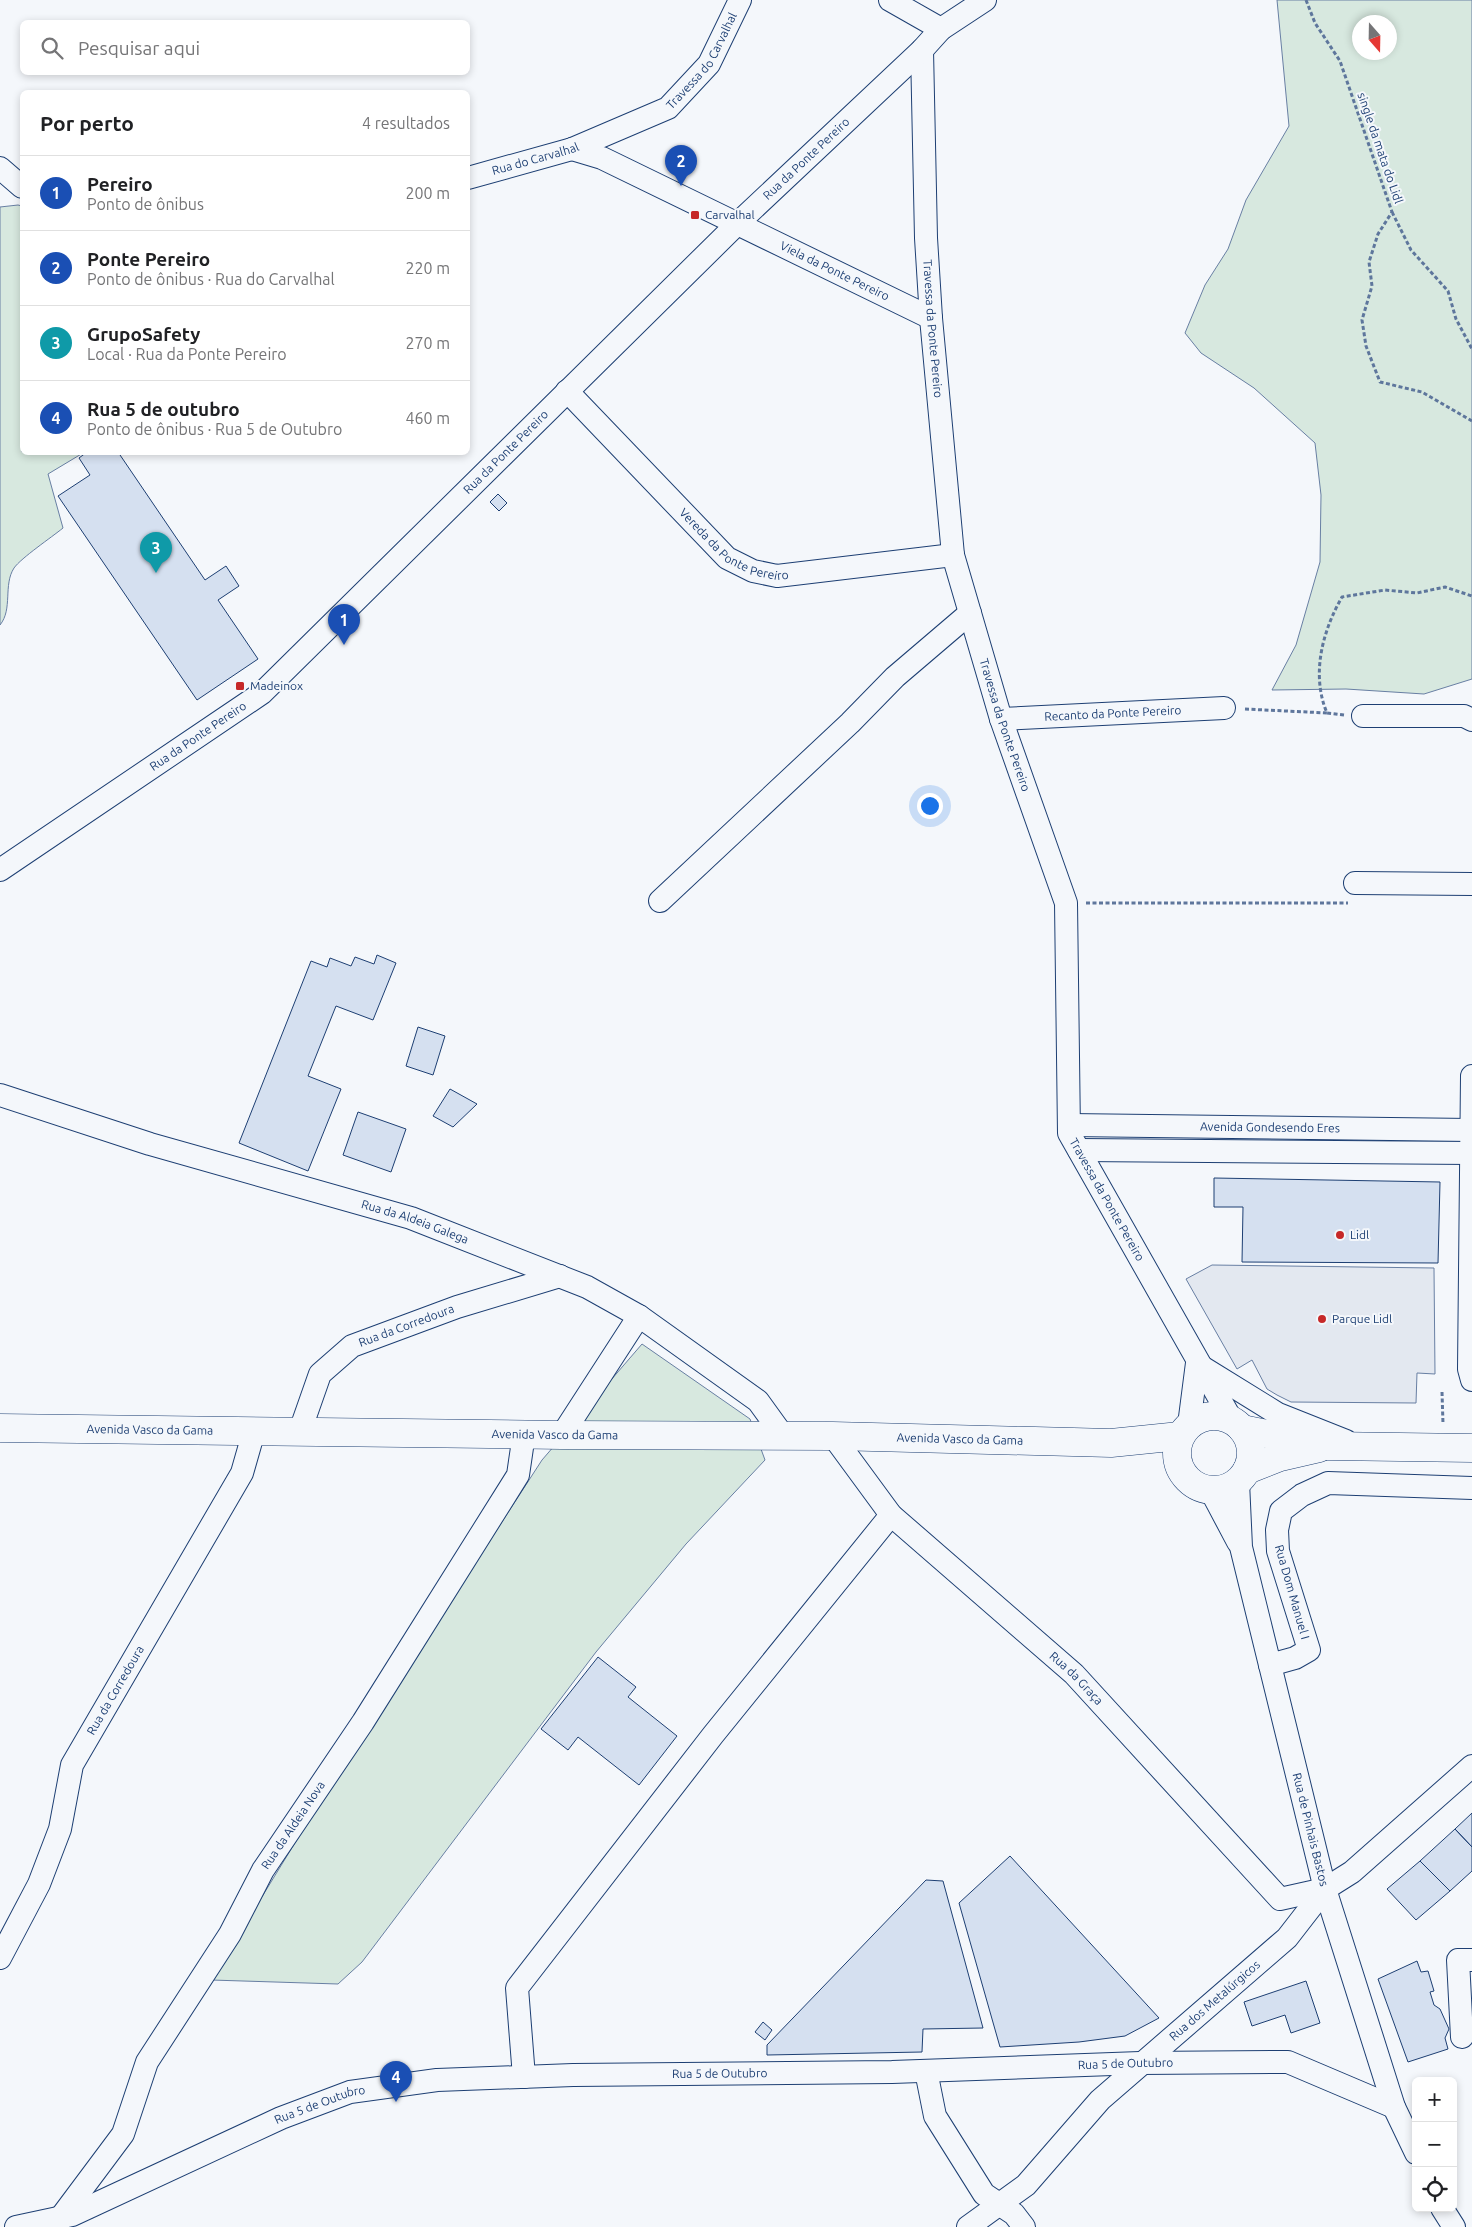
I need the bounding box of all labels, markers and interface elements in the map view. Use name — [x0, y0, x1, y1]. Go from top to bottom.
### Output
street label: Travessa do Carvalhal — [664, 10, 739, 111]
north arrow — [1352, 15, 1397, 60]
search box — [20, 20, 470, 75]
icon: search — [38, 34, 66, 62]
text: Pesquisar aqui — [78, 37, 200, 59]
street label: single da mata do Lidl — [1355, 91, 1406, 205]
text: Por perto — [40, 111, 134, 135]
text: 4 resultados — [362, 114, 450, 132]
street label: Rua da Ponte Pereiro — [760, 115, 852, 202]
street label: Rua do Carvalhal — [490, 140, 581, 177]
pin: 2 — [665, 145, 697, 186]
text: Pereiro — [87, 173, 153, 195]
text: 1 — [51, 184, 61, 202]
text: 200 m — [405, 184, 450, 202]
text: Ponto de ônibus — [87, 195, 204, 213]
place label: Carvalhal — [705, 208, 755, 221]
marker: Carvalhal — [689, 209, 701, 221]
street label: Viela da Ponte Pereiro — [778, 239, 892, 303]
text: Ponte Pereiro — [87, 248, 210, 270]
text: 2 — [51, 259, 61, 277]
text: 220 m — [405, 259, 450, 277]
street label: Travessa da Ponte Pereiro — [921, 259, 945, 399]
text: Ponto de ônibus · Rua do Carvalhal — [87, 270, 335, 288]
text: GrupoSafety — [87, 323, 200, 345]
text: 3 — [51, 334, 61, 352]
text: 270 m — [405, 334, 450, 352]
text: Local · Rua da Ponte Pereiro — [87, 345, 287, 363]
text: Rua 5 de outubro — [87, 398, 240, 420]
street label: Rua da Ponte Pereiro — [461, 407, 551, 496]
text: 4 — [51, 409, 61, 427]
text: 460 m — [405, 409, 450, 427]
text: Ponto de ônibus · Rua 5 de Outubro — [87, 420, 342, 438]
street label: Vereda da Ponte Pereiro — [677, 506, 789, 582]
pin: 3 — [140, 532, 172, 573]
pin: 1 — [328, 604, 360, 645]
street label: Travessa da Ponte Pereiro — [978, 657, 1033, 793]
place label: Madeinox — [250, 679, 303, 692]
marker: Madeinox — [234, 680, 246, 692]
street label: Rua da Ponte Pereiro — [147, 699, 248, 773]
street label: Recanto da Ponte Pereiro — [1044, 703, 1182, 723]
your location — [917, 793, 943, 819]
street label: Avenida Gondesendo Eres — [1200, 1120, 1340, 1134]
street label: Travessa da Ponte Pereiro — [1067, 1136, 1147, 1263]
street label: Rua da Aldeia Galega — [360, 1197, 471, 1246]
place label: Lidl — [1350, 1228, 1369, 1241]
marker: Lidl — [1334, 1229, 1346, 1241]
street label: Rua da Corredoura — [357, 1302, 456, 1349]
place label: Parque Lidl — [1332, 1312, 1392, 1325]
marker: Parque Lidl — [1316, 1313, 1328, 1325]
street label: Avenida Vasco da Gama — [87, 1422, 213, 1437]
street label: Avenida Vasco da Gama — [492, 1427, 618, 1441]
street label: Avenida Vasco da Gama — [896, 1431, 1023, 1447]
street label: Rua Dom Manuel I — [1273, 1543, 1312, 1641]
street label: Rua da Corredoura — [84, 1643, 146, 1737]
street label: Rua da Graça — [1047, 1649, 1106, 1707]
street label: Rua de Pinhais Bastos — [1291, 1771, 1331, 1888]
street label: Rua da Aldeia Nova — [258, 1779, 327, 1871]
street label: Rua dos Metalúrgicos — [1166, 1958, 1262, 2043]
street label: Rua 5 de Outubro — [1077, 2056, 1173, 2071]
pin: 4 — [380, 2061, 412, 2102]
street label: Rua 5 de Outubro — [672, 2066, 767, 2080]
map controls — [1412, 2077, 1457, 2212]
button: + — [1412, 2077, 1457, 2122]
street label: Rua 5 de Outubro — [272, 2083, 366, 2126]
button: − — [1412, 2122, 1457, 2167]
button: locate — [1412, 2167, 1457, 2212]

